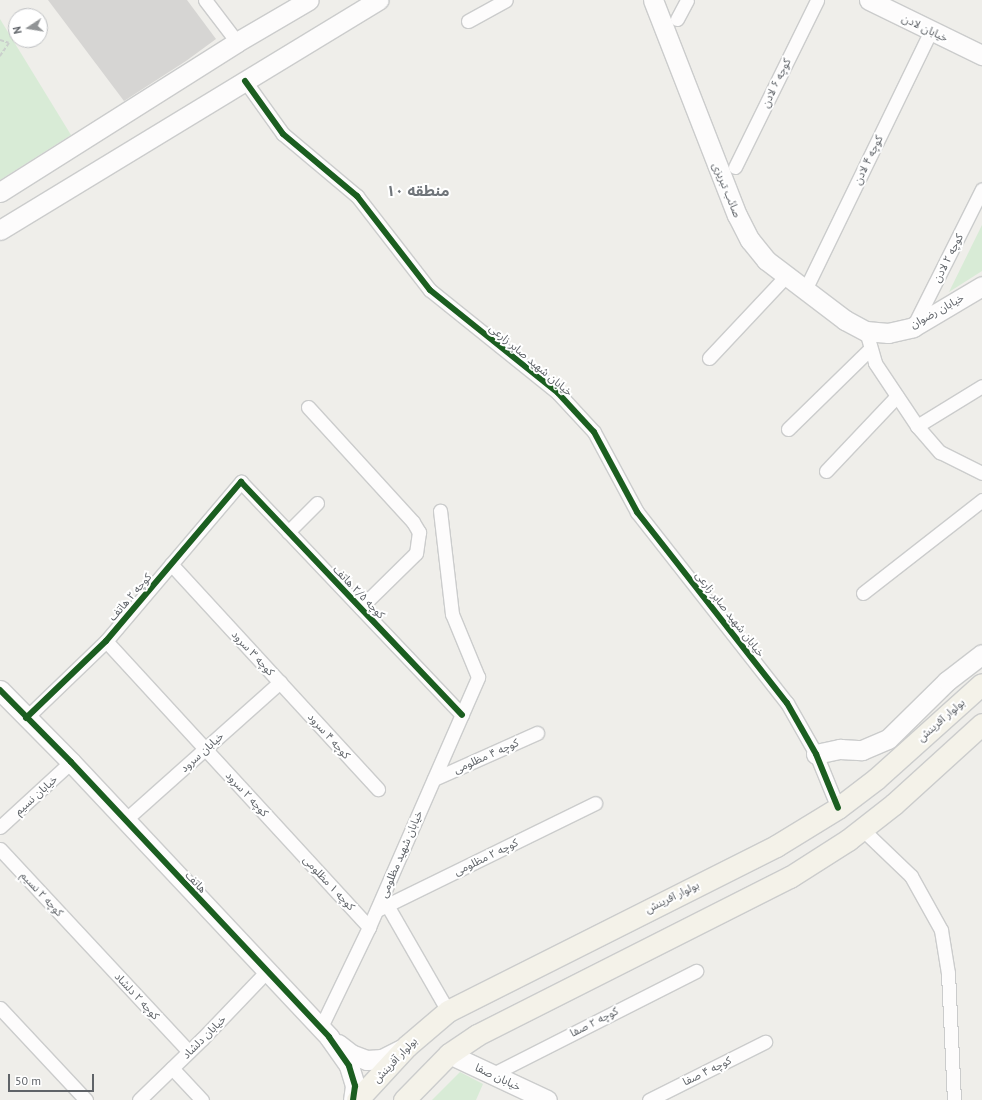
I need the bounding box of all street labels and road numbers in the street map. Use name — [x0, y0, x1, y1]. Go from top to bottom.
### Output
street label: خیابان لادن — [900, 11, 950, 45]
street label: کوچه ۶ لادن — [758, 56, 794, 110]
street label: کوچه ۴ لادن — [850, 133, 886, 187]
street label: صائب تبریزی — [710, 161, 744, 219]
street label: کوچه ۲ لادن — [930, 231, 966, 285]
street label: خیابان رضوان — [908, 291, 966, 331]
street label: خیابان شهید صابر زارعی — [487, 321, 575, 399]
street label: کوچه ۲/۵ هاتف — [330, 563, 388, 621]
street label: خیابان شهید صابر زارعی — [693, 569, 767, 659]
street label: کوچه ۲ هاتف — [106, 571, 154, 623]
street label: کوچه ۳ سرود — [229, 628, 277, 678]
street label: بولوار آفرینش — [915, 696, 967, 744]
street label: کوچه ۴ سرود — [305, 710, 353, 762]
street label: خیابان سرود — [178, 729, 226, 775]
street label: کوچه ۴ مظلومی — [451, 736, 521, 776]
street label: کوچه ۲ سرود — [223, 769, 271, 819]
street label: خیابان نسیم — [12, 772, 60, 818]
street label: خیابان شهید مظلومی — [377, 808, 425, 900]
street label: کوچه ۲ مظلومی — [452, 836, 520, 878]
street label: کوچه ۱ مظلومی — [300, 853, 358, 913]
street label: هاتف — [183, 868, 209, 896]
street label: کوچه ۲ نسیم — [18, 869, 66, 919]
street label: بولوار آفرینش — [643, 878, 701, 916]
street label: کوچه ۲ دلشاد — [112, 970, 162, 1022]
street label: کوچه ۲ صفا — [568, 1004, 620, 1040]
street label: خیابان دلشاد — [179, 1012, 229, 1062]
street label: بولوار آفرینش — [370, 1034, 420, 1086]
street label: کوچه ۴ صفا — [681, 1054, 733, 1088]
street label: خیابان صفا — [473, 1061, 523, 1093]

